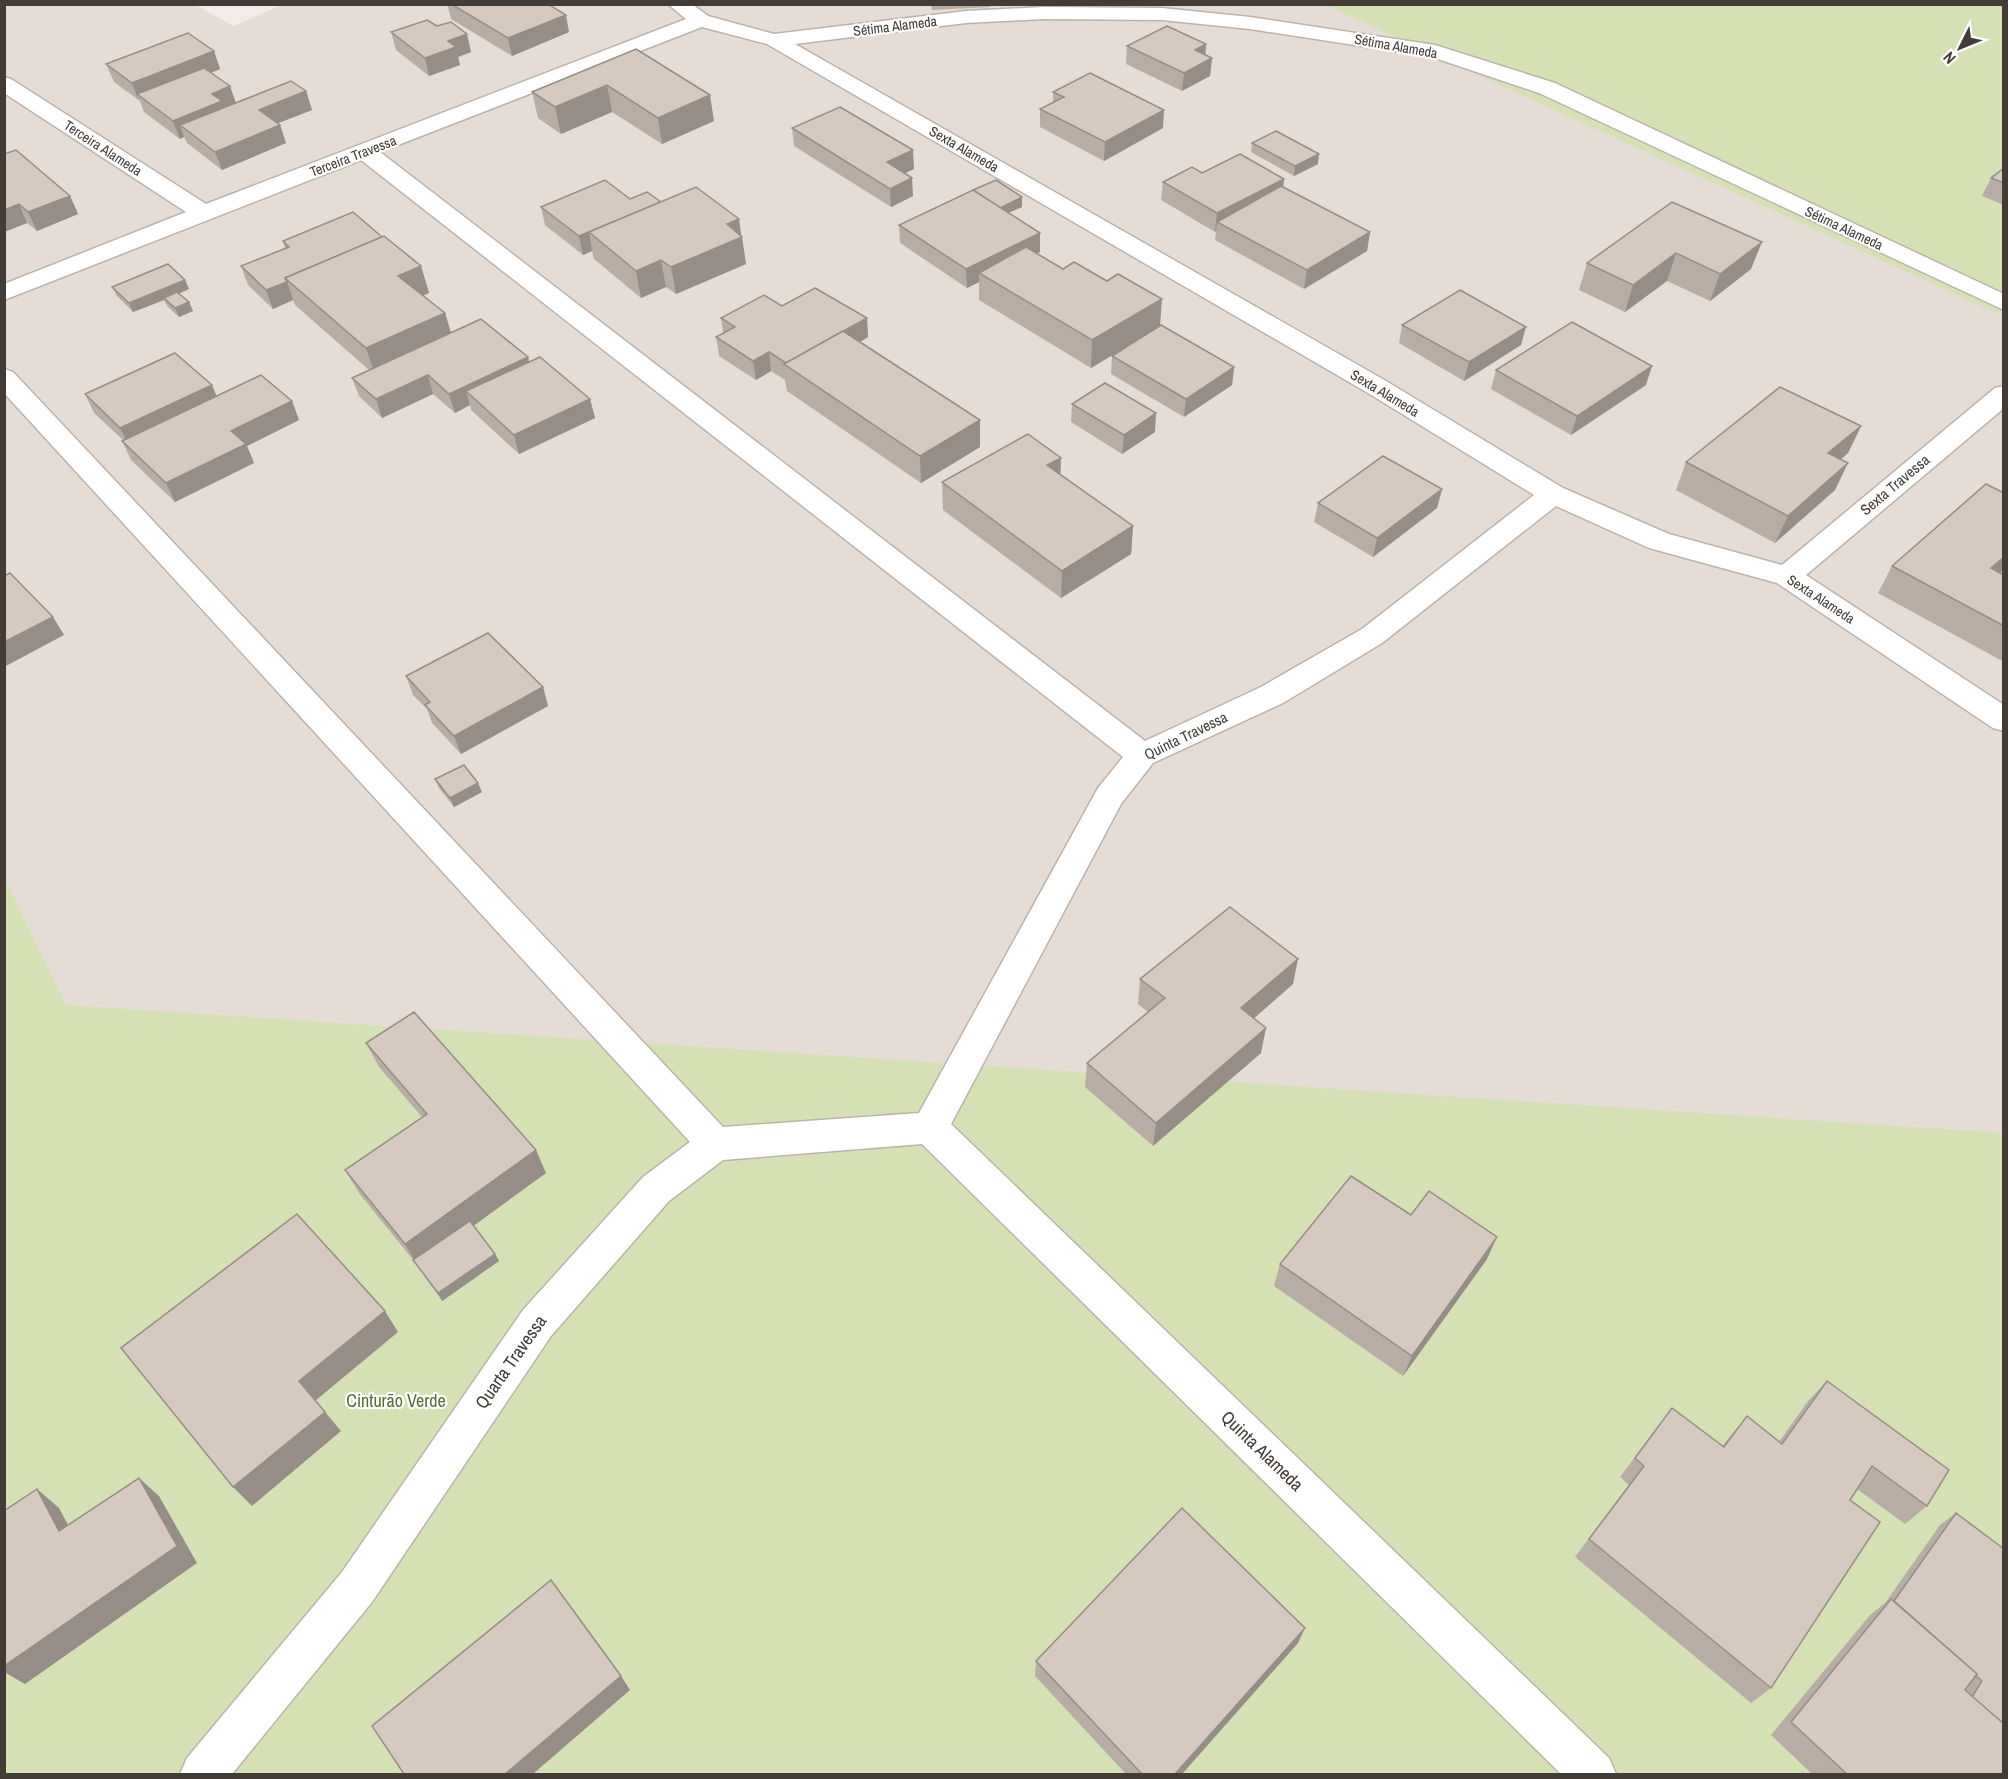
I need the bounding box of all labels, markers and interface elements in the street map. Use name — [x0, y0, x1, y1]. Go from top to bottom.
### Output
street label: Sétima Alameda — [852, 12, 939, 40]
north arrow — [1930, 18, 1990, 78]
street label: Sétima Alameda — [1353, 30, 1440, 62]
text: N — [1938, 47, 1960, 69]
street label: Terceira Alameda — [61, 116, 146, 180]
street label: Sexta Alameda — [926, 122, 1002, 176]
street label: Terceira Travessa — [307, 131, 399, 181]
street label: Sétima Alameda — [1802, 202, 1887, 254]
street label: Sexta Alameda — [1347, 365, 1423, 421]
street label: Sexta Travessa — [1855, 449, 1934, 520]
street label: Sexta Alameda — [1784, 570, 1859, 628]
street label: Quinta Travessa — [1141, 706, 1231, 765]
street label: Quarta Travessa — [469, 1310, 552, 1414]
park label: Cinturão Verde — [346, 1388, 446, 1413]
street label: Quinta Alameda — [1216, 1405, 1309, 1496]

